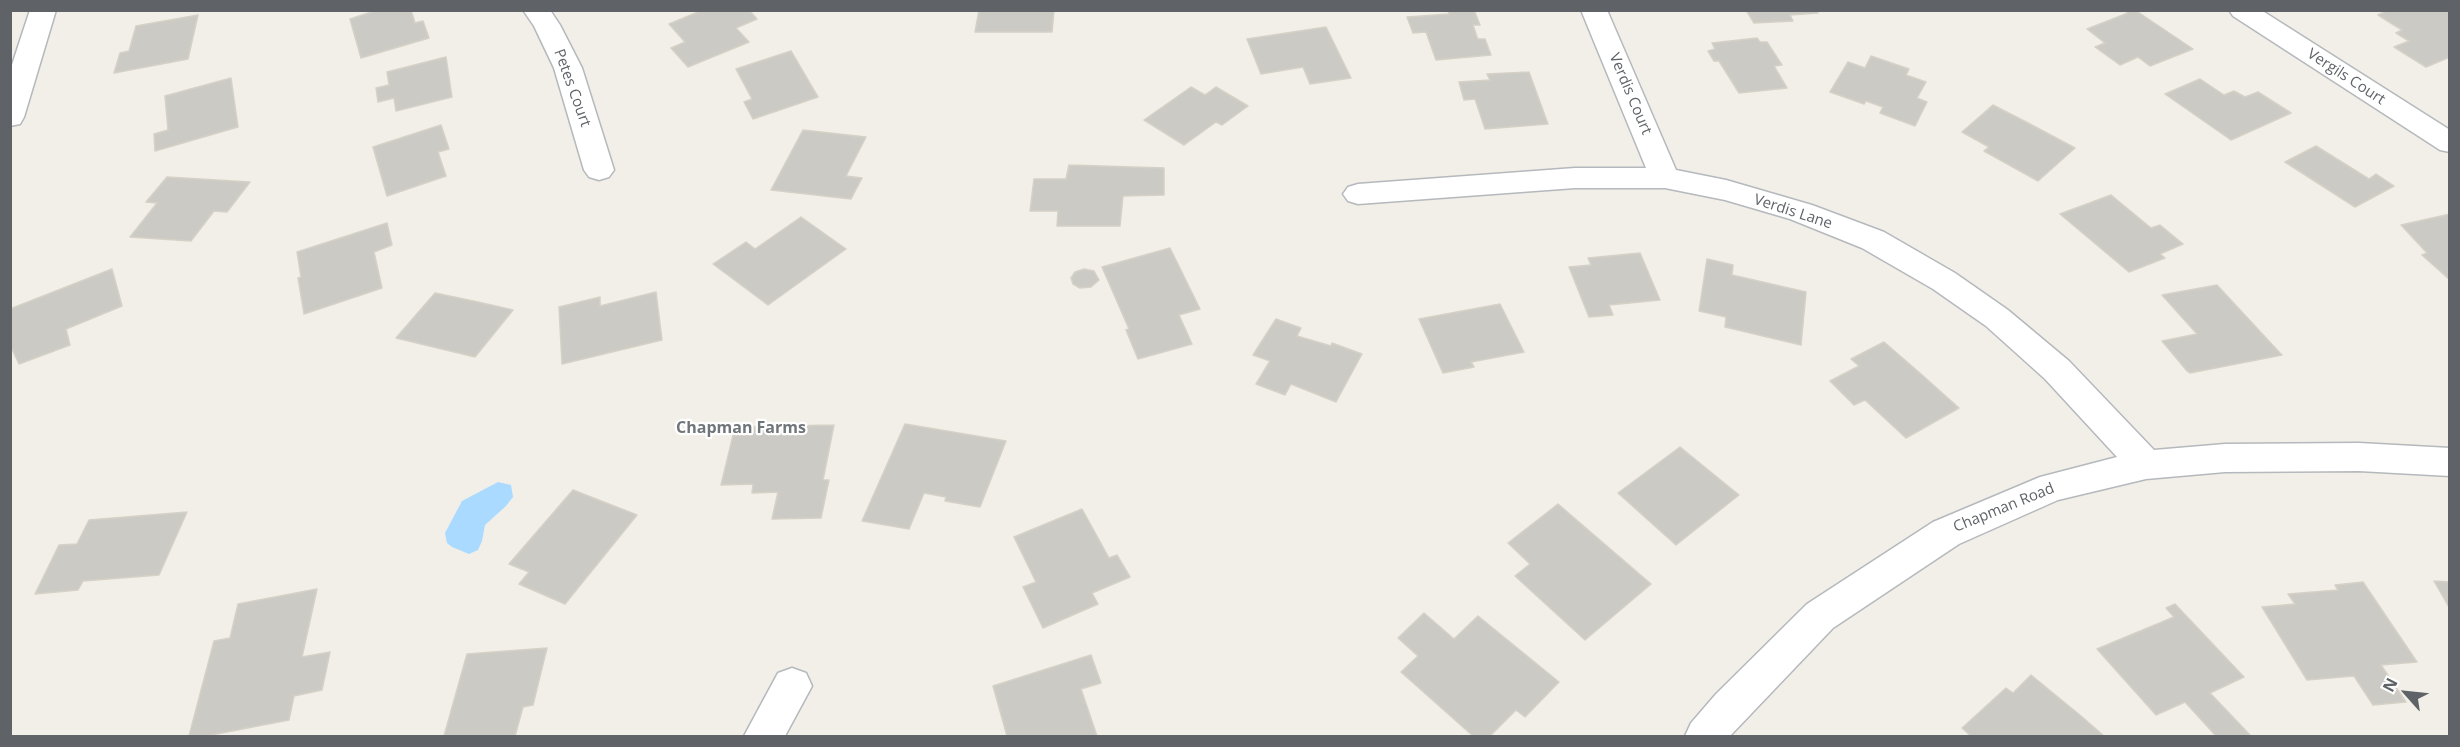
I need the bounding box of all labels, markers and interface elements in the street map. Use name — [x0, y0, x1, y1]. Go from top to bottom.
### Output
street label: Vergils Court — [2304, 45, 2388, 109]
street label: Petes Court — [550, 47, 594, 129]
street label: Verdis Court — [1605, 51, 1655, 137]
street label: Verdis Lane — [1752, 191, 1834, 233]
district label: Chapman Farms — [676, 418, 806, 438]
street label: Chapman Road — [1951, 480, 2057, 536]
north arrow — [2376, 663, 2436, 723]
text: N — [2377, 674, 2403, 696]

